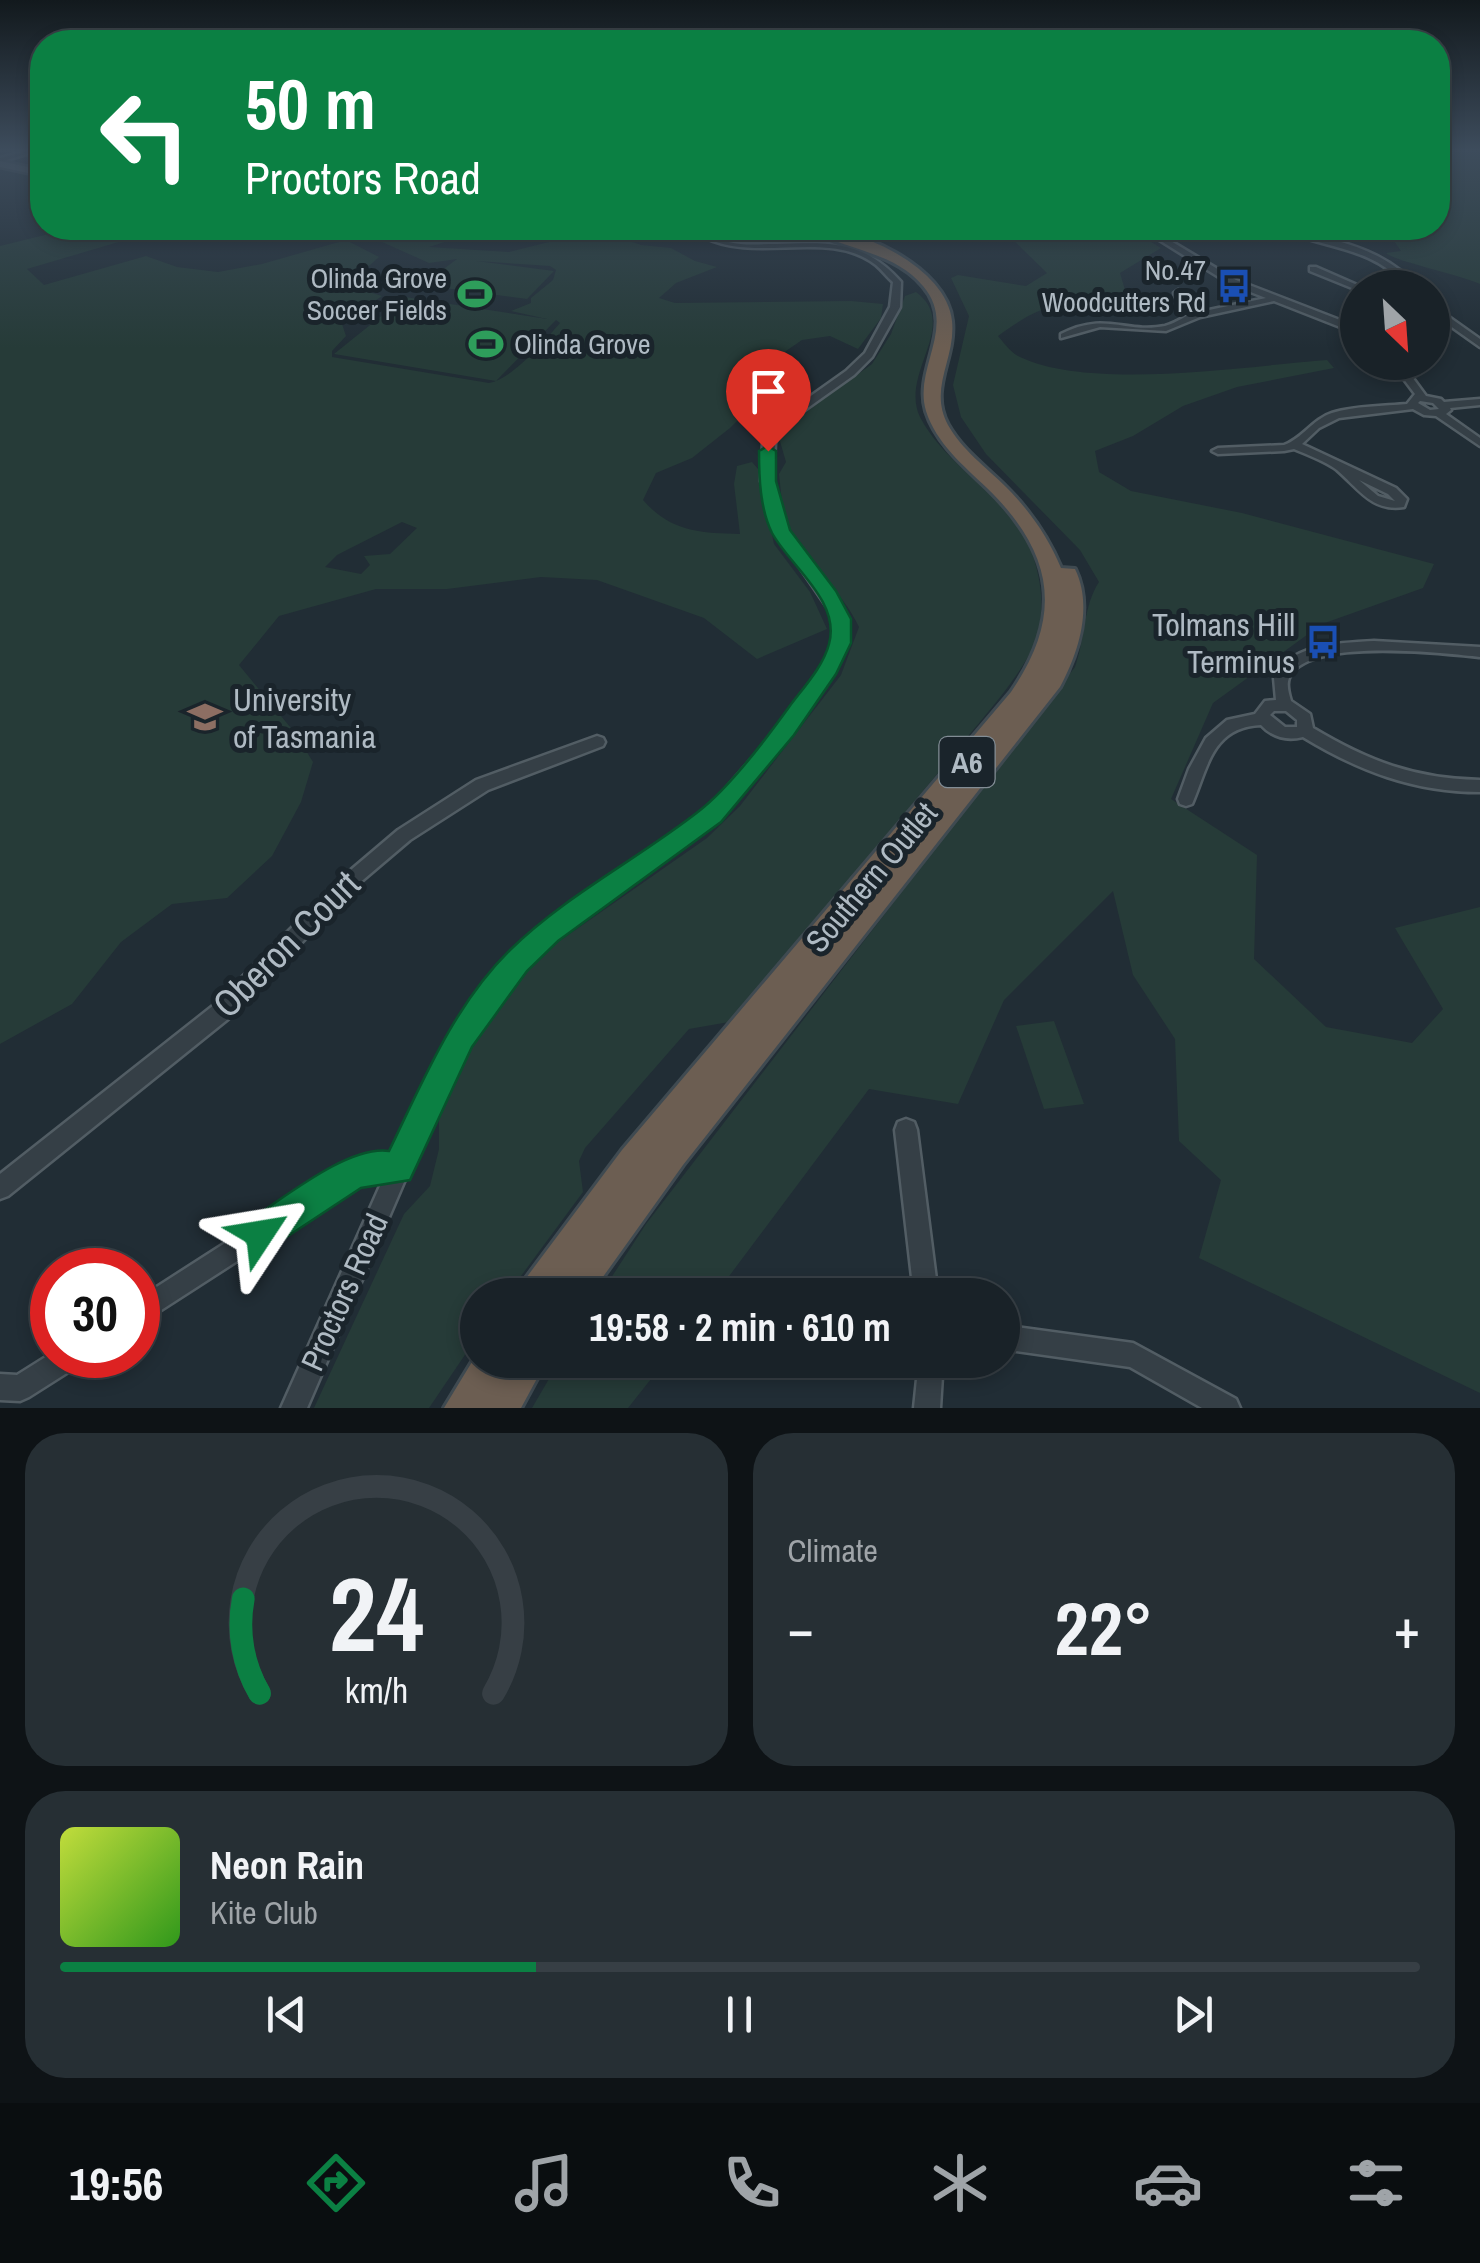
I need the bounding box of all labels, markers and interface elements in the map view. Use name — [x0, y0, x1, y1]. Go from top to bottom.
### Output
text: 50 m — [245, 57, 376, 151]
icon: left — [80, 70, 210, 200]
text: Proctors Road — [245, 147, 481, 208]
place label: No.47 Woodcutters Rd — [1042, 251, 1206, 321]
place label: Olinda Grove Soccer Fields — [307, 259, 447, 329]
bus stop icon: No.47 Woodcutters Rd — [1215, 267, 1253, 305]
north arrow — [1340, 270, 1450, 380]
map controls — [1340, 270, 1450, 380]
sports icon: Olinda Grove Soccer Fields — [456, 275, 494, 313]
sports icon: Olinda Grove — [467, 325, 505, 363]
place label: Olinda Grove — [514, 325, 651, 363]
pin — [726, 349, 811, 452]
icon: arrive — [741, 364, 796, 419]
place label: Tolmans Hill Terminus — [1152, 603, 1295, 683]
bus stop icon: Tolmans Hill Terminus — [1304, 623, 1342, 661]
place label: University of Tasmania — [233, 678, 376, 758]
school or university icon: University of Tasmania — [186, 698, 224, 736]
road number: A6 — [940, 737, 994, 787]
street label: Southern Outlet — [795, 793, 947, 961]
street label: Oberon Court — [201, 859, 371, 1029]
position arrow — [208, 1182, 312, 1286]
street label: Proctors Road — [290, 1207, 398, 1377]
speed limit sign: 30 — [30, 1248, 160, 1378]
text: 19:58 · 2 min · 610 m — [589, 1302, 891, 1353]
text: Climate — [788, 1529, 878, 1572]
text: 24 — [329, 1543, 424, 1683]
text: 22° — [1055, 1577, 1153, 1678]
text: − — [788, 1591, 814, 1665]
text: + — [1394, 1591, 1420, 1665]
text: km/h — [344, 1666, 408, 1714]
text: Neon Rain — [210, 1840, 364, 1891]
text: Kite Club — [210, 1891, 318, 1934]
icon: previous — [259, 1987, 314, 2042]
icon: pause — [712, 1987, 767, 2042]
icon: next — [1166, 1987, 1221, 2042]
icon: directions — [301, 2148, 371, 2218]
icon: music — [509, 2148, 579, 2218]
icon: phone — [717, 2148, 787, 2218]
icon: climate — [925, 2148, 995, 2218]
icon: car — [1133, 2148, 1203, 2218]
icon: filters — [1341, 2148, 1411, 2218]
text: 19:56 — [69, 2153, 163, 2214]

